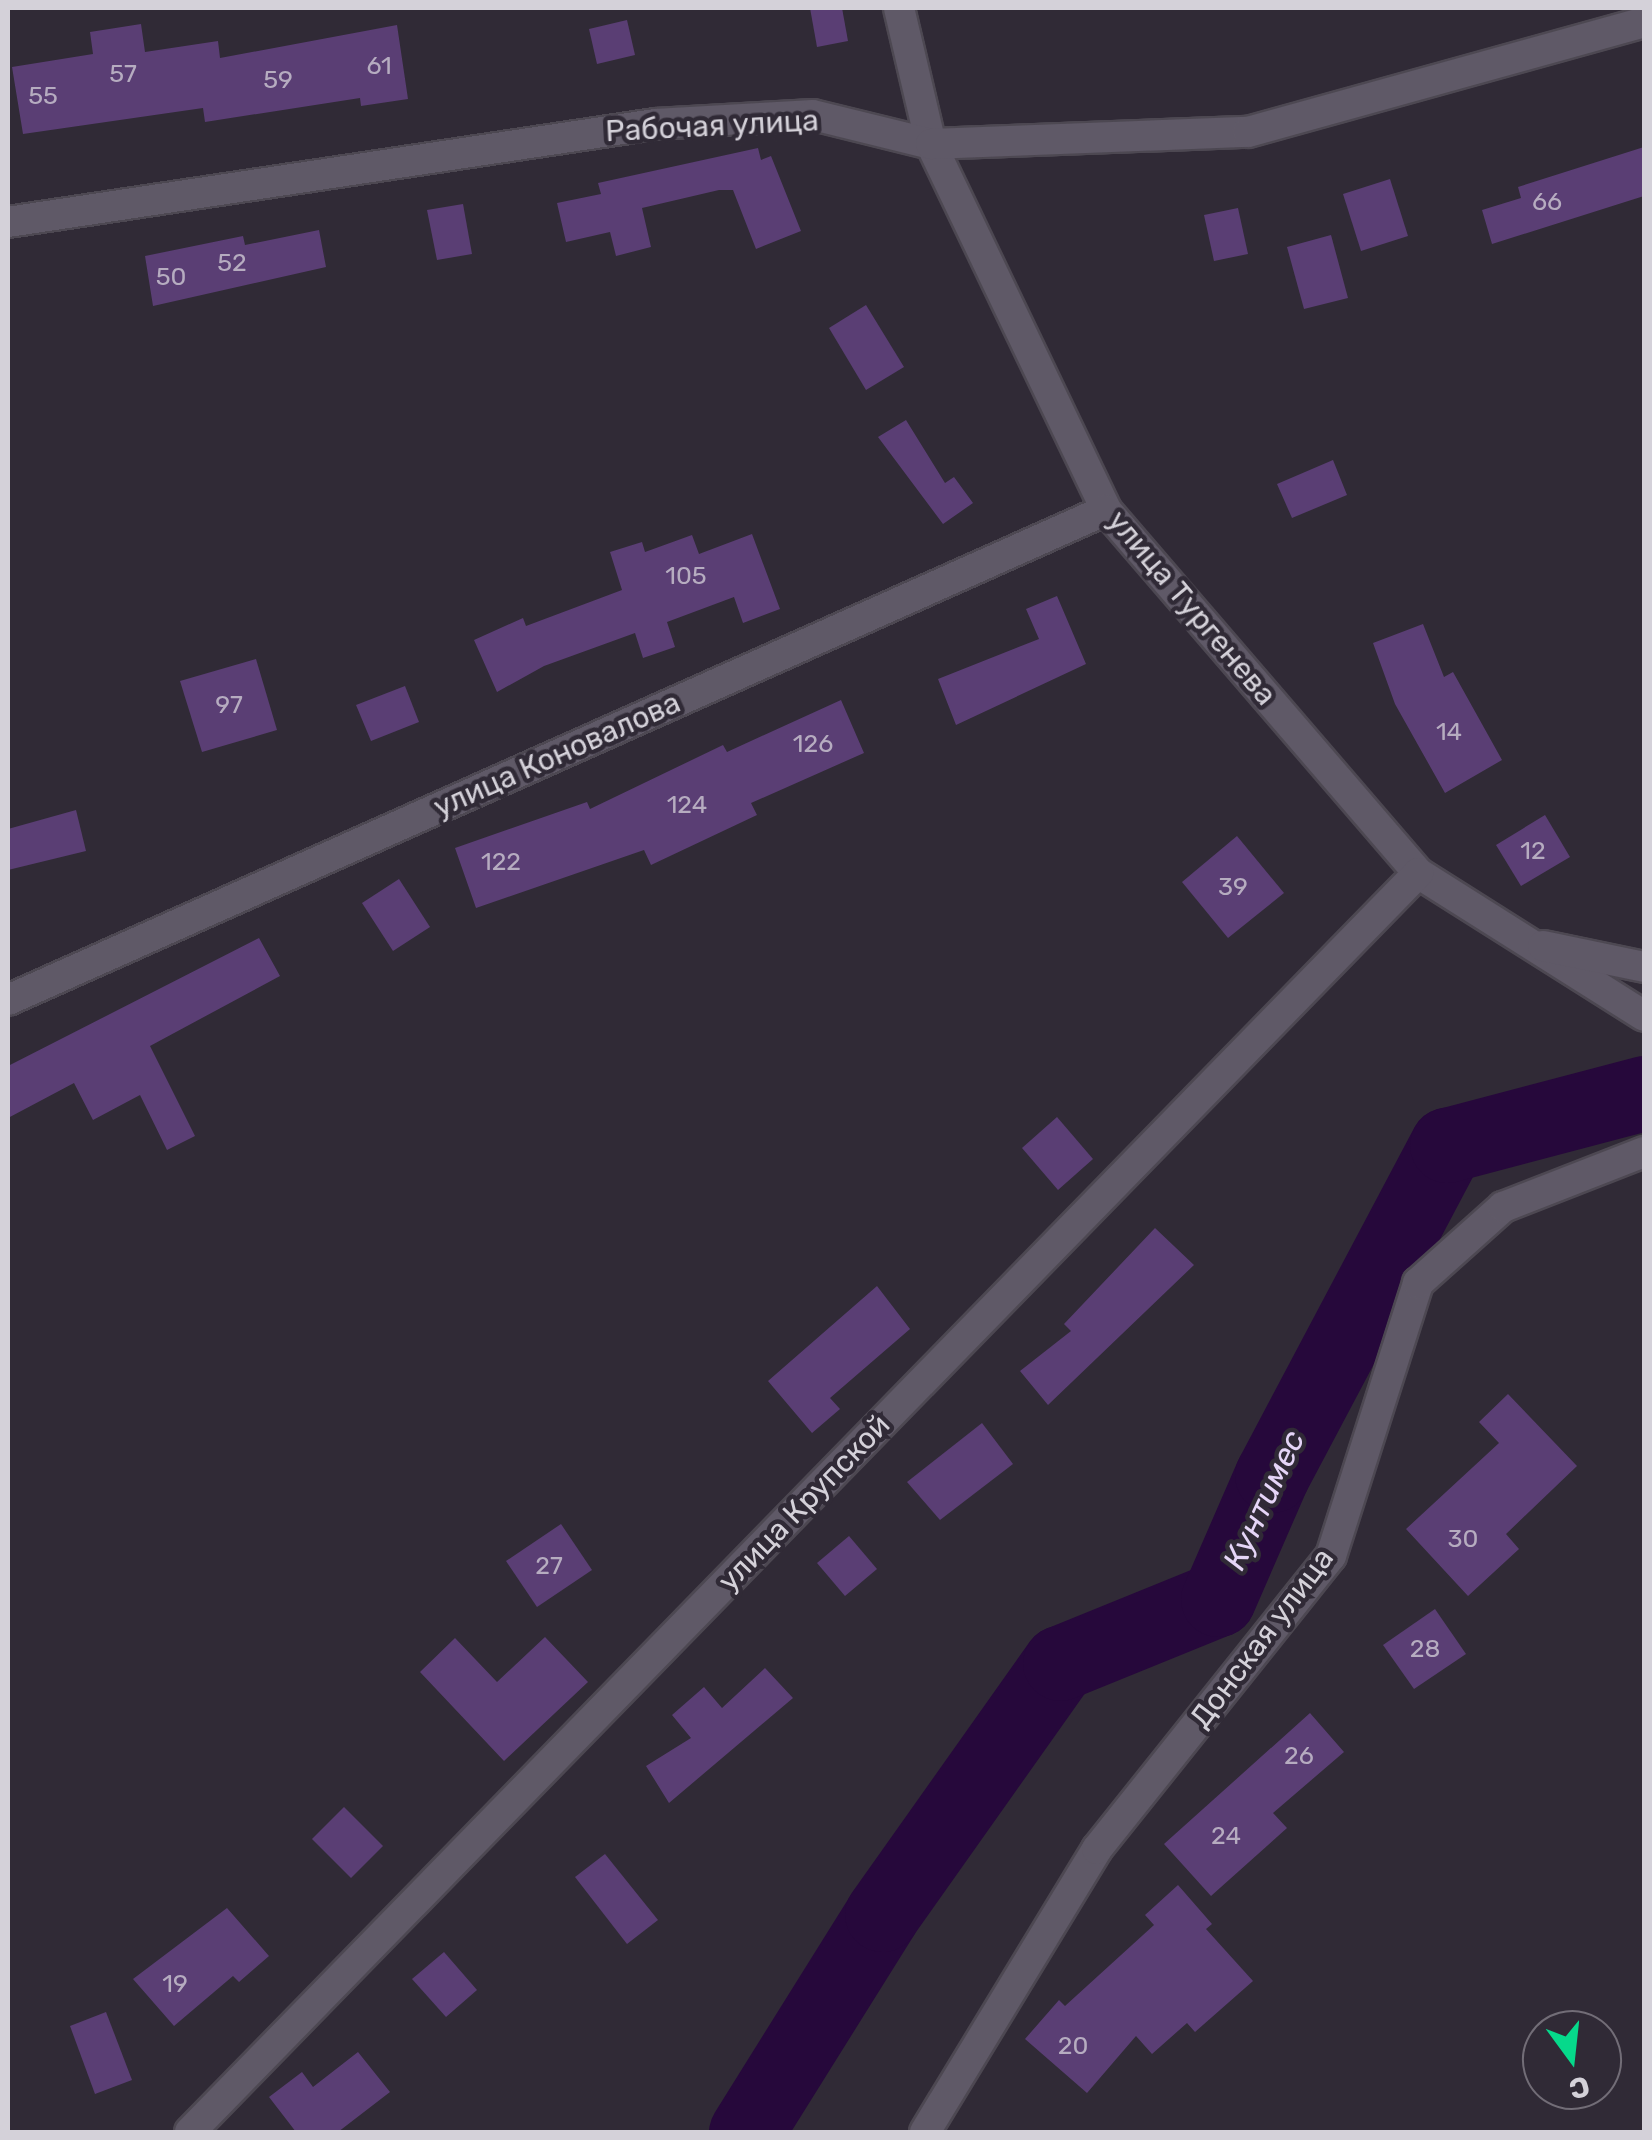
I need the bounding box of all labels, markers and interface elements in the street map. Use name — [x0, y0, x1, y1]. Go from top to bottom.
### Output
house number: 61 — [366, 51, 392, 81]
house number: 57 — [109, 59, 137, 89]
house number: 59 — [263, 65, 293, 95]
house number: 55 — [28, 81, 58, 111]
street label: Рабочая улица — [604, 102, 820, 150]
house number: 66 — [1532, 187, 1562, 217]
house number: 52 — [217, 248, 247, 278]
house number: 50 — [156, 262, 186, 292]
street label: улица Тургенева — [1100, 503, 1284, 713]
house number: 105 — [665, 561, 707, 591]
street label: улица Коновалова — [428, 684, 686, 826]
house number: 97 — [215, 690, 243, 720]
house number: 14 — [1436, 717, 1462, 747]
house number: 126 — [793, 729, 833, 759]
house number: 124 — [667, 790, 707, 820]
house number: 12 — [1520, 836, 1546, 866]
house number: 122 — [481, 847, 521, 877]
house number: 39 — [1218, 872, 1248, 902]
street label: улица Крупской — [711, 1407, 897, 1599]
water label: Кунтимес — [1215, 1424, 1313, 1576]
house number: 30 — [1448, 1524, 1478, 1554]
street label: Донская улица — [1183, 1541, 1341, 1735]
house number: 27 — [535, 1551, 563, 1581]
house number: 28 — [1410, 1634, 1440, 1664]
house number: 26 — [1284, 1741, 1314, 1771]
house number: 24 — [1211, 1821, 1241, 1851]
house number: 19 — [162, 1969, 188, 1999]
north arrow — [1522, 2010, 1622, 2110]
house number: 20 — [1058, 2031, 1088, 2061]
text: С — [1566, 2069, 1593, 2106]

